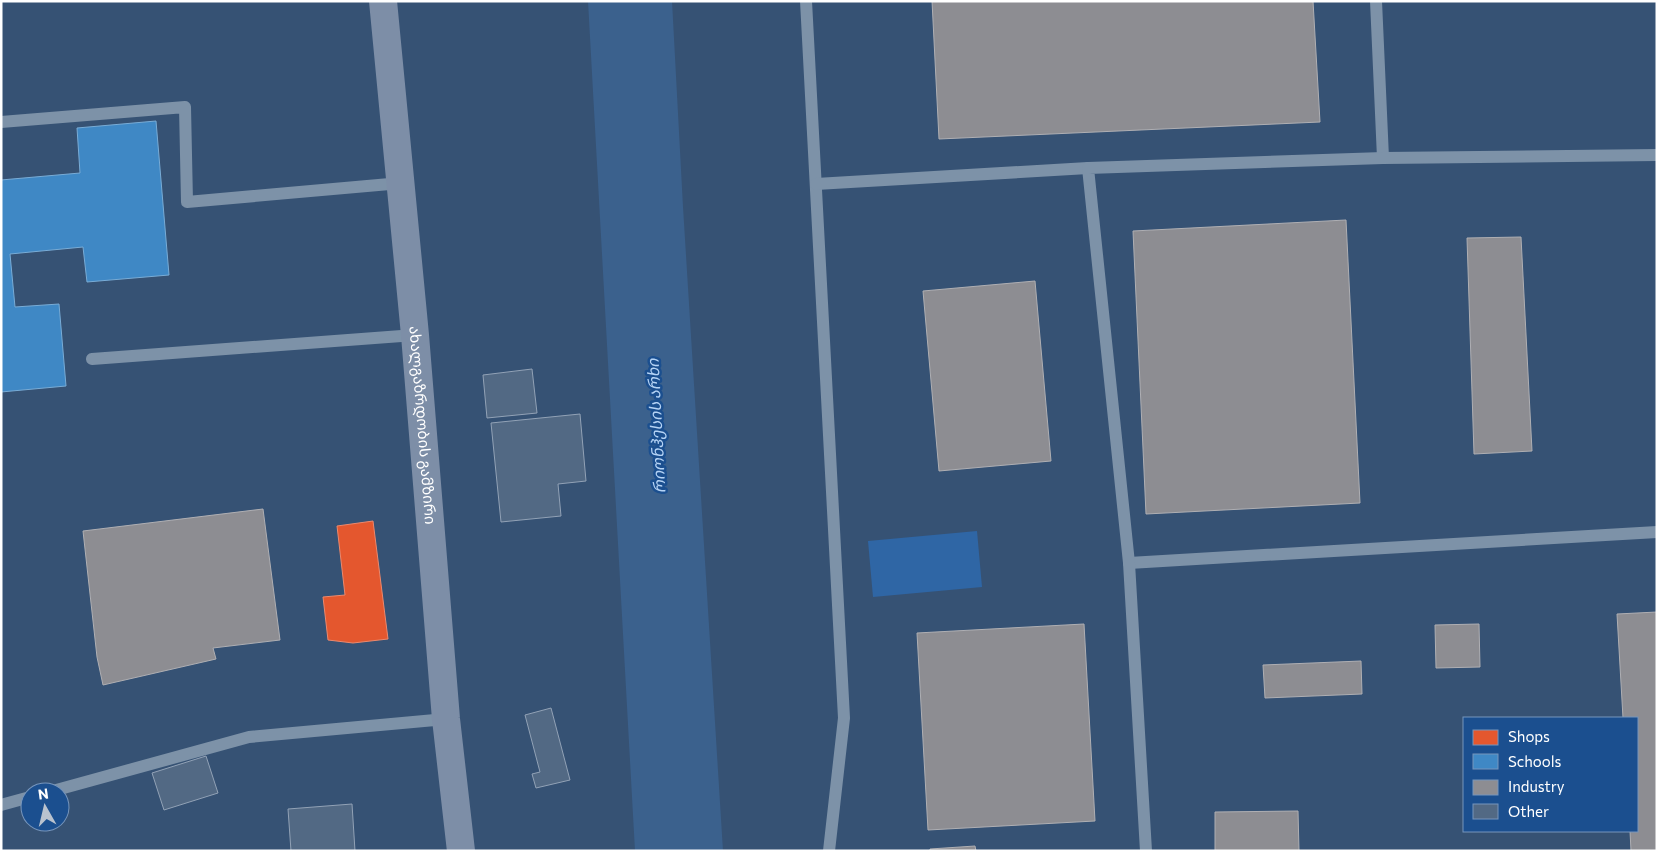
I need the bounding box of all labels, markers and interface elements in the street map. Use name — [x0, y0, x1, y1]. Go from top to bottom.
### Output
street label: ახალგაზრდობის გამზირი — [406, 325, 440, 525]
water label: რიონჰესის არხი — [642, 357, 670, 494]
legend — [1463, 717, 1638, 832]
text: Shops — [1508, 727, 1550, 745]
text: Schools — [1508, 752, 1562, 770]
text: Industry — [1508, 777, 1565, 795]
north arrow — [20, 782, 70, 832]
text: N — [37, 784, 50, 803]
text: Other — [1508, 802, 1549, 820]

